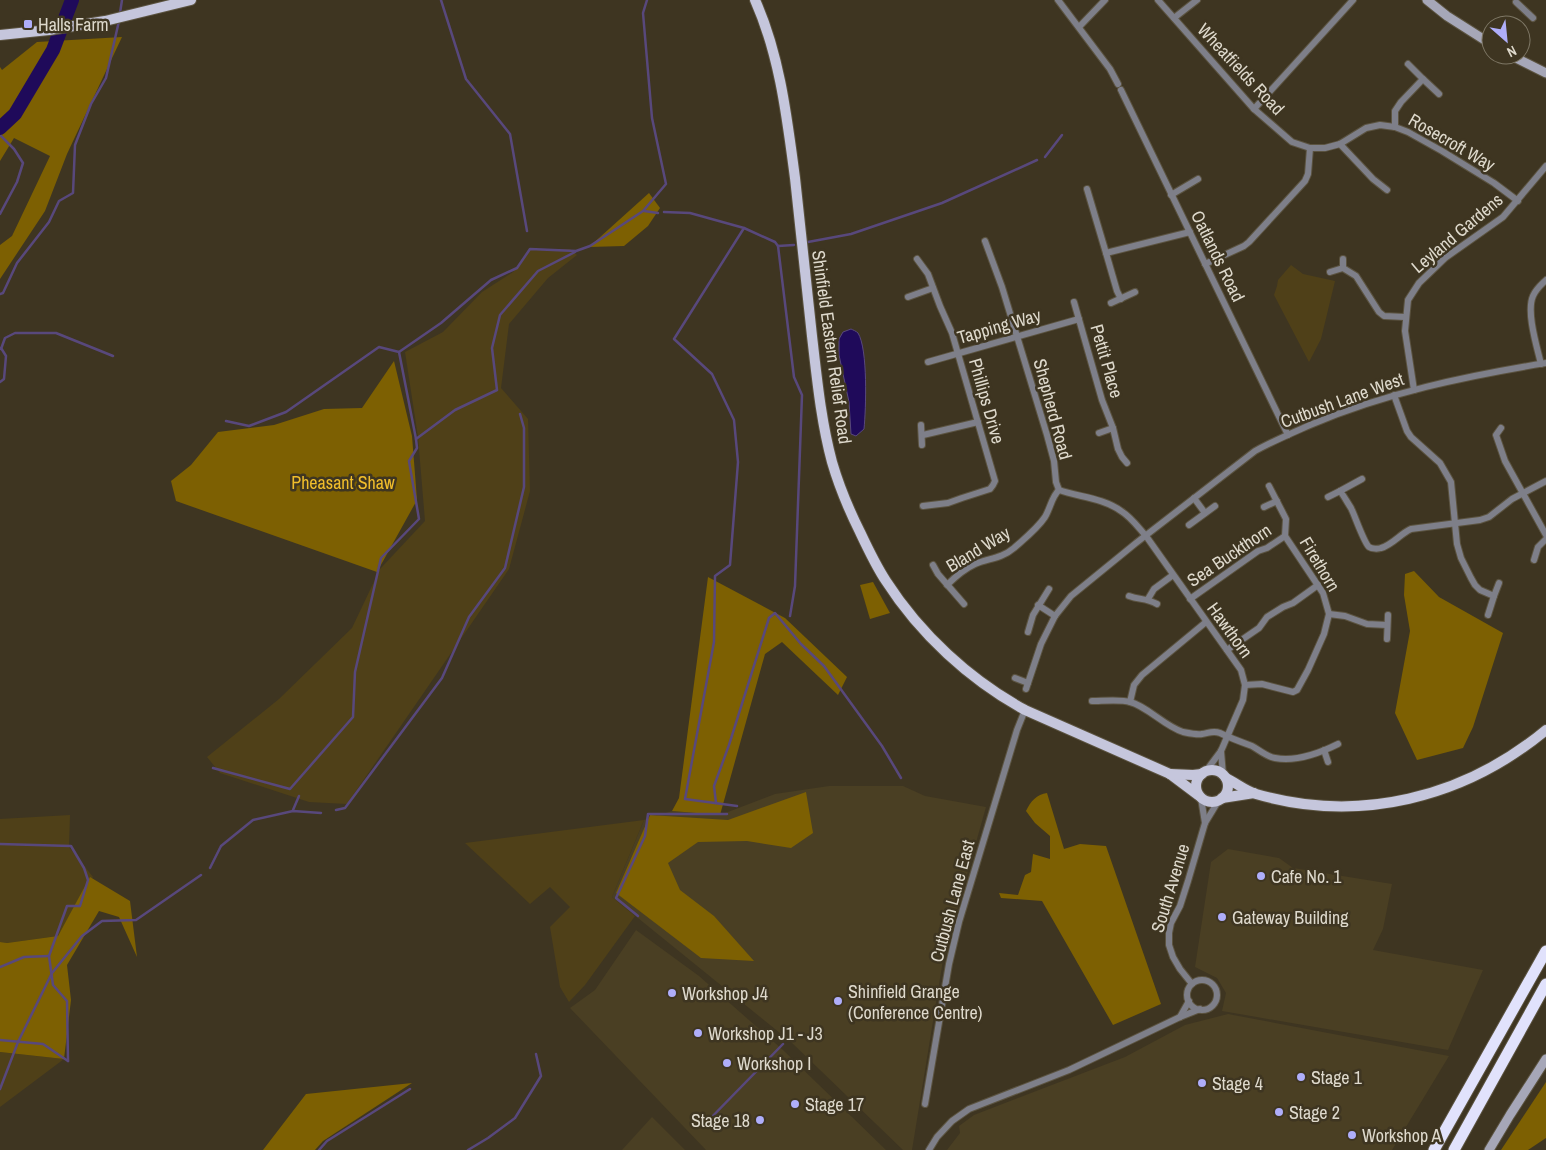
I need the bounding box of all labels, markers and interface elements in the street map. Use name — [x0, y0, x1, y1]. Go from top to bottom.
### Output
place label: Halls Farm — [38, 12, 109, 37]
north arrow — [1481, 15, 1531, 65]
marker: Halls Farm — [22, 18, 34, 30]
street label: Wheatfields Road — [1192, 18, 1290, 120]
text: N — [1504, 42, 1520, 61]
street label: Rosecroft Way — [1404, 107, 1500, 177]
street label: Leyland Gardens — [1406, 187, 1508, 279]
street label: Oatlands Road — [1185, 206, 1251, 306]
street label: Shinfield Eastern Relief Road — [806, 249, 858, 445]
street label: Tapping Way — [954, 302, 1044, 350]
street label: Pettit Place — [1085, 321, 1129, 401]
street label: Phillips Drive — [963, 355, 1011, 447]
street label: Shepherd Road — [1028, 356, 1078, 462]
street label: Cutbush Lane West — [1277, 366, 1407, 434]
park label: Pheasant Shaw — [291, 470, 395, 495]
street label: Sea Buckthorn — [1182, 518, 1276, 592]
street label: Bland Way — [941, 520, 1015, 578]
street label: Firethorn — [1294, 532, 1346, 596]
street label: Hawthorn — [1201, 597, 1259, 663]
street label: Cutbush Lane East — [924, 837, 980, 965]
street label: South Avenue — [1145, 841, 1195, 935]
place label: Cafe No. 1 — [1271, 864, 1342, 889]
marker: Cafe No. 1 — [1255, 870, 1267, 882]
place label: Gateway Building — [1232, 905, 1349, 930]
marker: Gateway Building — [1216, 911, 1228, 923]
place label: Shinfield Grange (Conference Centre) — [848, 979, 983, 1025]
place label: Workshop J4 — [682, 981, 768, 1006]
marker: Workshop J4 — [666, 987, 678, 999]
marker: Shinfield Grange (Conference Centre) — [832, 995, 844, 1007]
place label: Workshop J1 - J3 — [708, 1021, 823, 1046]
marker: Workshop J1 - J3 — [692, 1027, 704, 1039]
place label: Workshop I — [737, 1051, 811, 1076]
marker: Workshop I — [721, 1057, 733, 1069]
place label: Stage 1 — [1311, 1065, 1363, 1090]
place label: Stage 4 — [1212, 1071, 1263, 1096]
marker: Stage 1 — [1295, 1071, 1307, 1083]
marker: Stage 4 — [1196, 1077, 1208, 1089]
place label: Stage 17 — [805, 1092, 864, 1117]
marker: Stage 17 — [789, 1098, 801, 1110]
place label: Stage 2 — [1289, 1100, 1340, 1125]
marker: Stage 2 — [1273, 1106, 1285, 1118]
place label: Stage 18 — [691, 1108, 750, 1133]
marker: Stage 18 — [754, 1114, 766, 1126]
place label: Workshop A — [1362, 1123, 1441, 1148]
marker: Workshop A — [1346, 1129, 1358, 1141]

